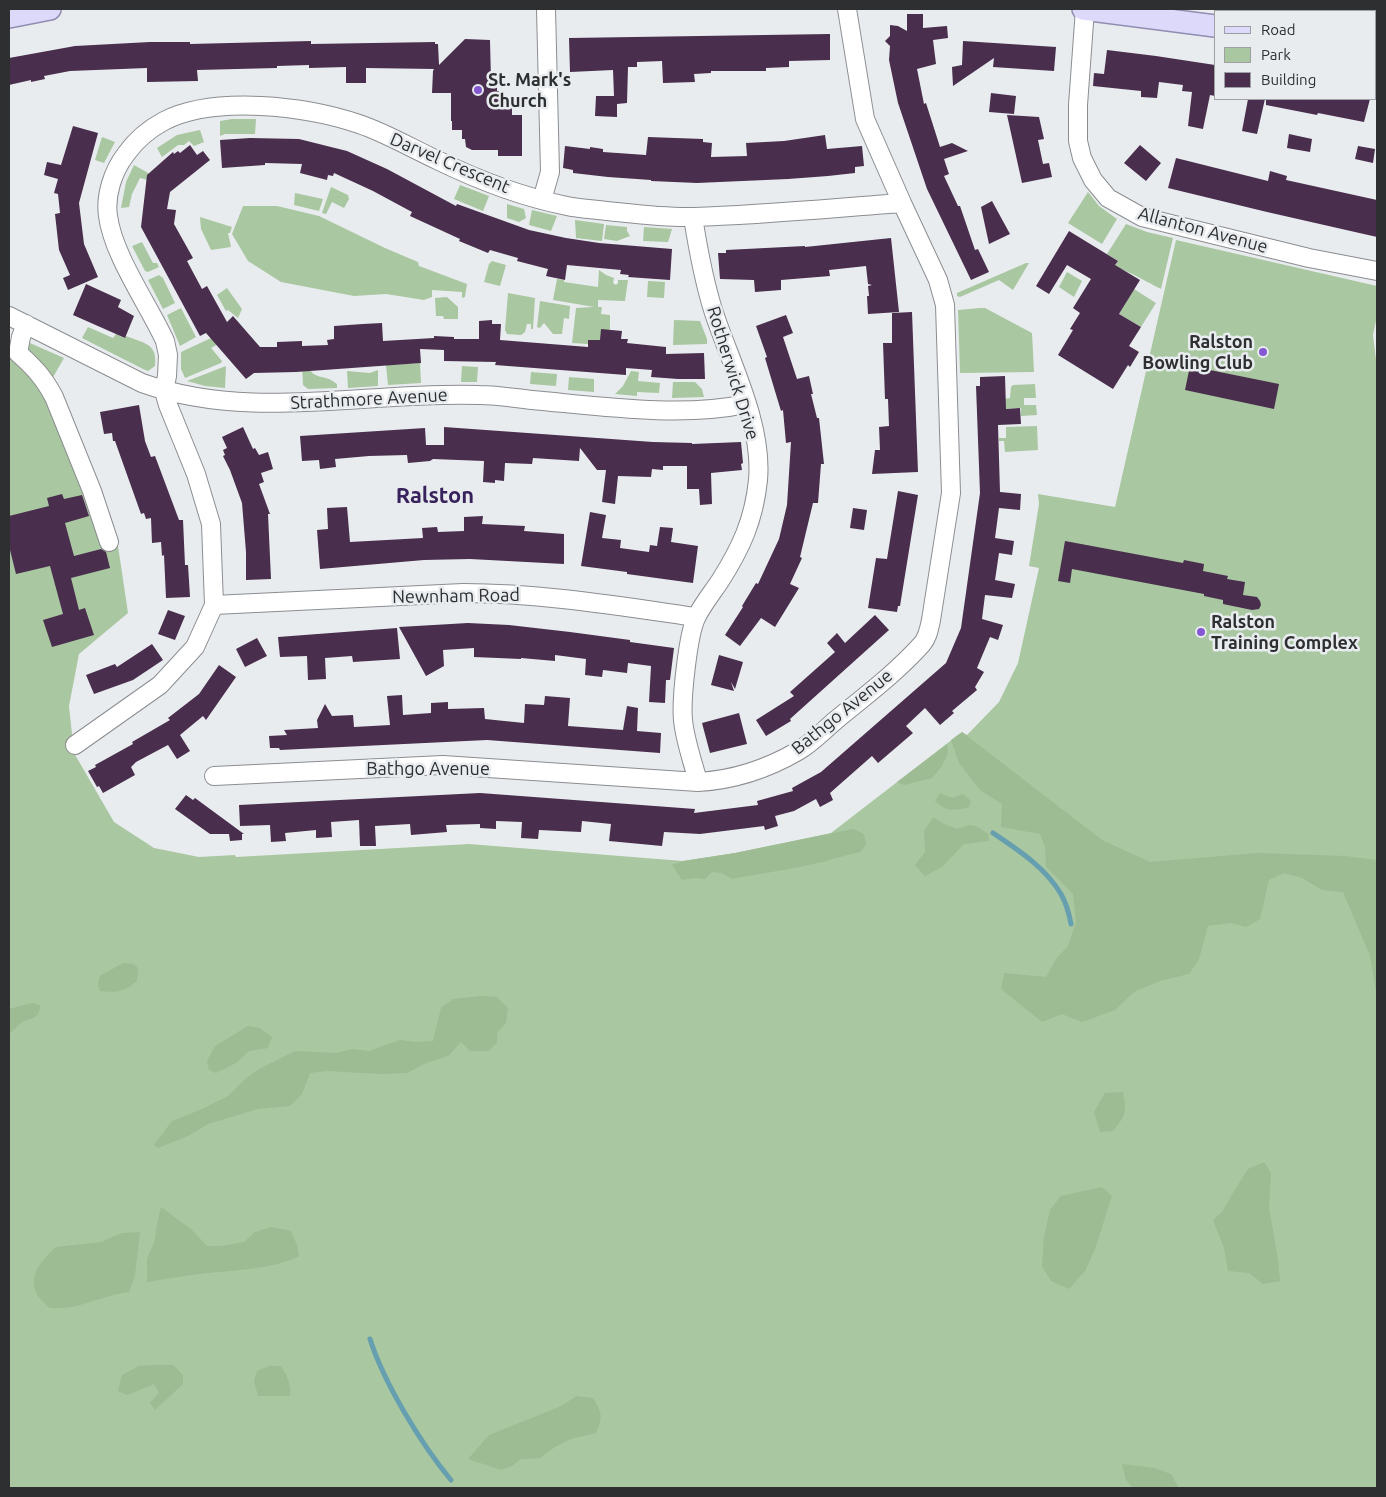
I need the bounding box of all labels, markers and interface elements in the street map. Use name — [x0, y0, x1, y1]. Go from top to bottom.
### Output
legend — [1214, 10, 1376, 100]
text: Road — [1261, 21, 1296, 38]
text: Park — [1261, 46, 1291, 63]
place label: St. Mark's Church — [488, 69, 571, 112]
text: Building — [1261, 71, 1316, 88]
marker: St. Mark's Church — [472, 84, 484, 96]
street label: Darvel Crescent — [387, 128, 513, 198]
street label: Allanton Avenue — [1136, 202, 1270, 258]
street label: Rotherwick Drive — [702, 304, 764, 442]
place label: Ralston Bowling Club — [1142, 331, 1253, 374]
marker: Ralston Bowling Club — [1257, 346, 1269, 358]
street label: Strathmore Avenue — [290, 384, 448, 414]
district label: Ralston — [396, 483, 474, 509]
street label: Newnham Road — [392, 584, 520, 608]
place label: Ralston Training Complex — [1211, 611, 1358, 654]
marker: Ralston Training Complex — [1195, 626, 1207, 638]
street label: Bathgo Avenue — [787, 665, 897, 759]
street label: Bathgo Avenue — [366, 758, 490, 780]

